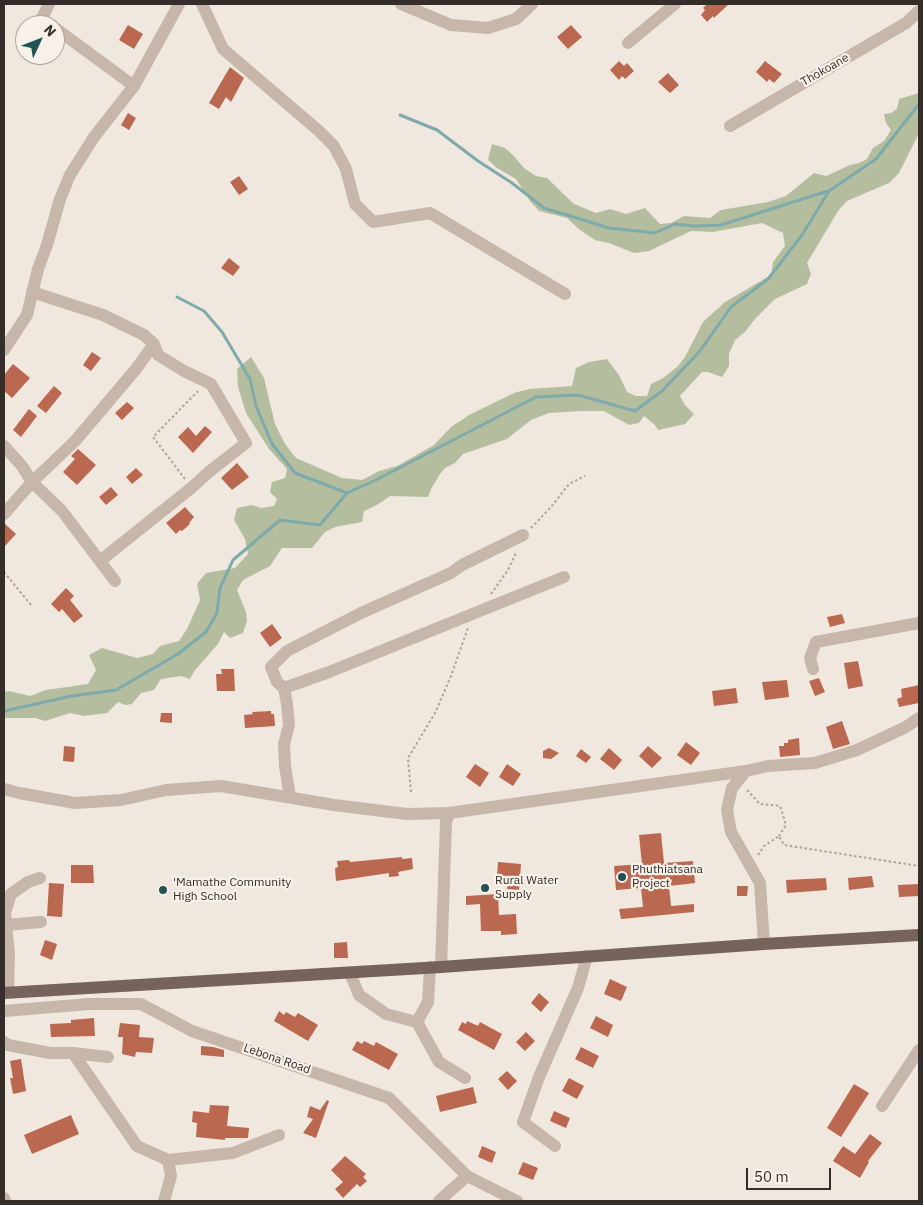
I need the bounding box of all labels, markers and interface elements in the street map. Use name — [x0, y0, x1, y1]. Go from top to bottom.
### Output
north arrow — [15, 15, 65, 65]
text: N — [40, 21, 60, 40]
street label: Thokoane — [798, 51, 852, 89]
place label: Phuthiatsana Project — [632, 863, 703, 891]
marker: Phuthiatsana Project — [616, 871, 628, 883]
place label: Rural Water Supply — [495, 874, 558, 902]
place label: 'Mamathe Community High School — [173, 876, 291, 904]
marker: Rural Water Supply — [479, 882, 491, 894]
marker: 'Mamathe Community High School — [157, 884, 169, 896]
street label: Lebona Road — [242, 1041, 312, 1077]
scale bar — [748, 1158, 833, 1190]
text: 50 m — [754, 1167, 789, 1186]

